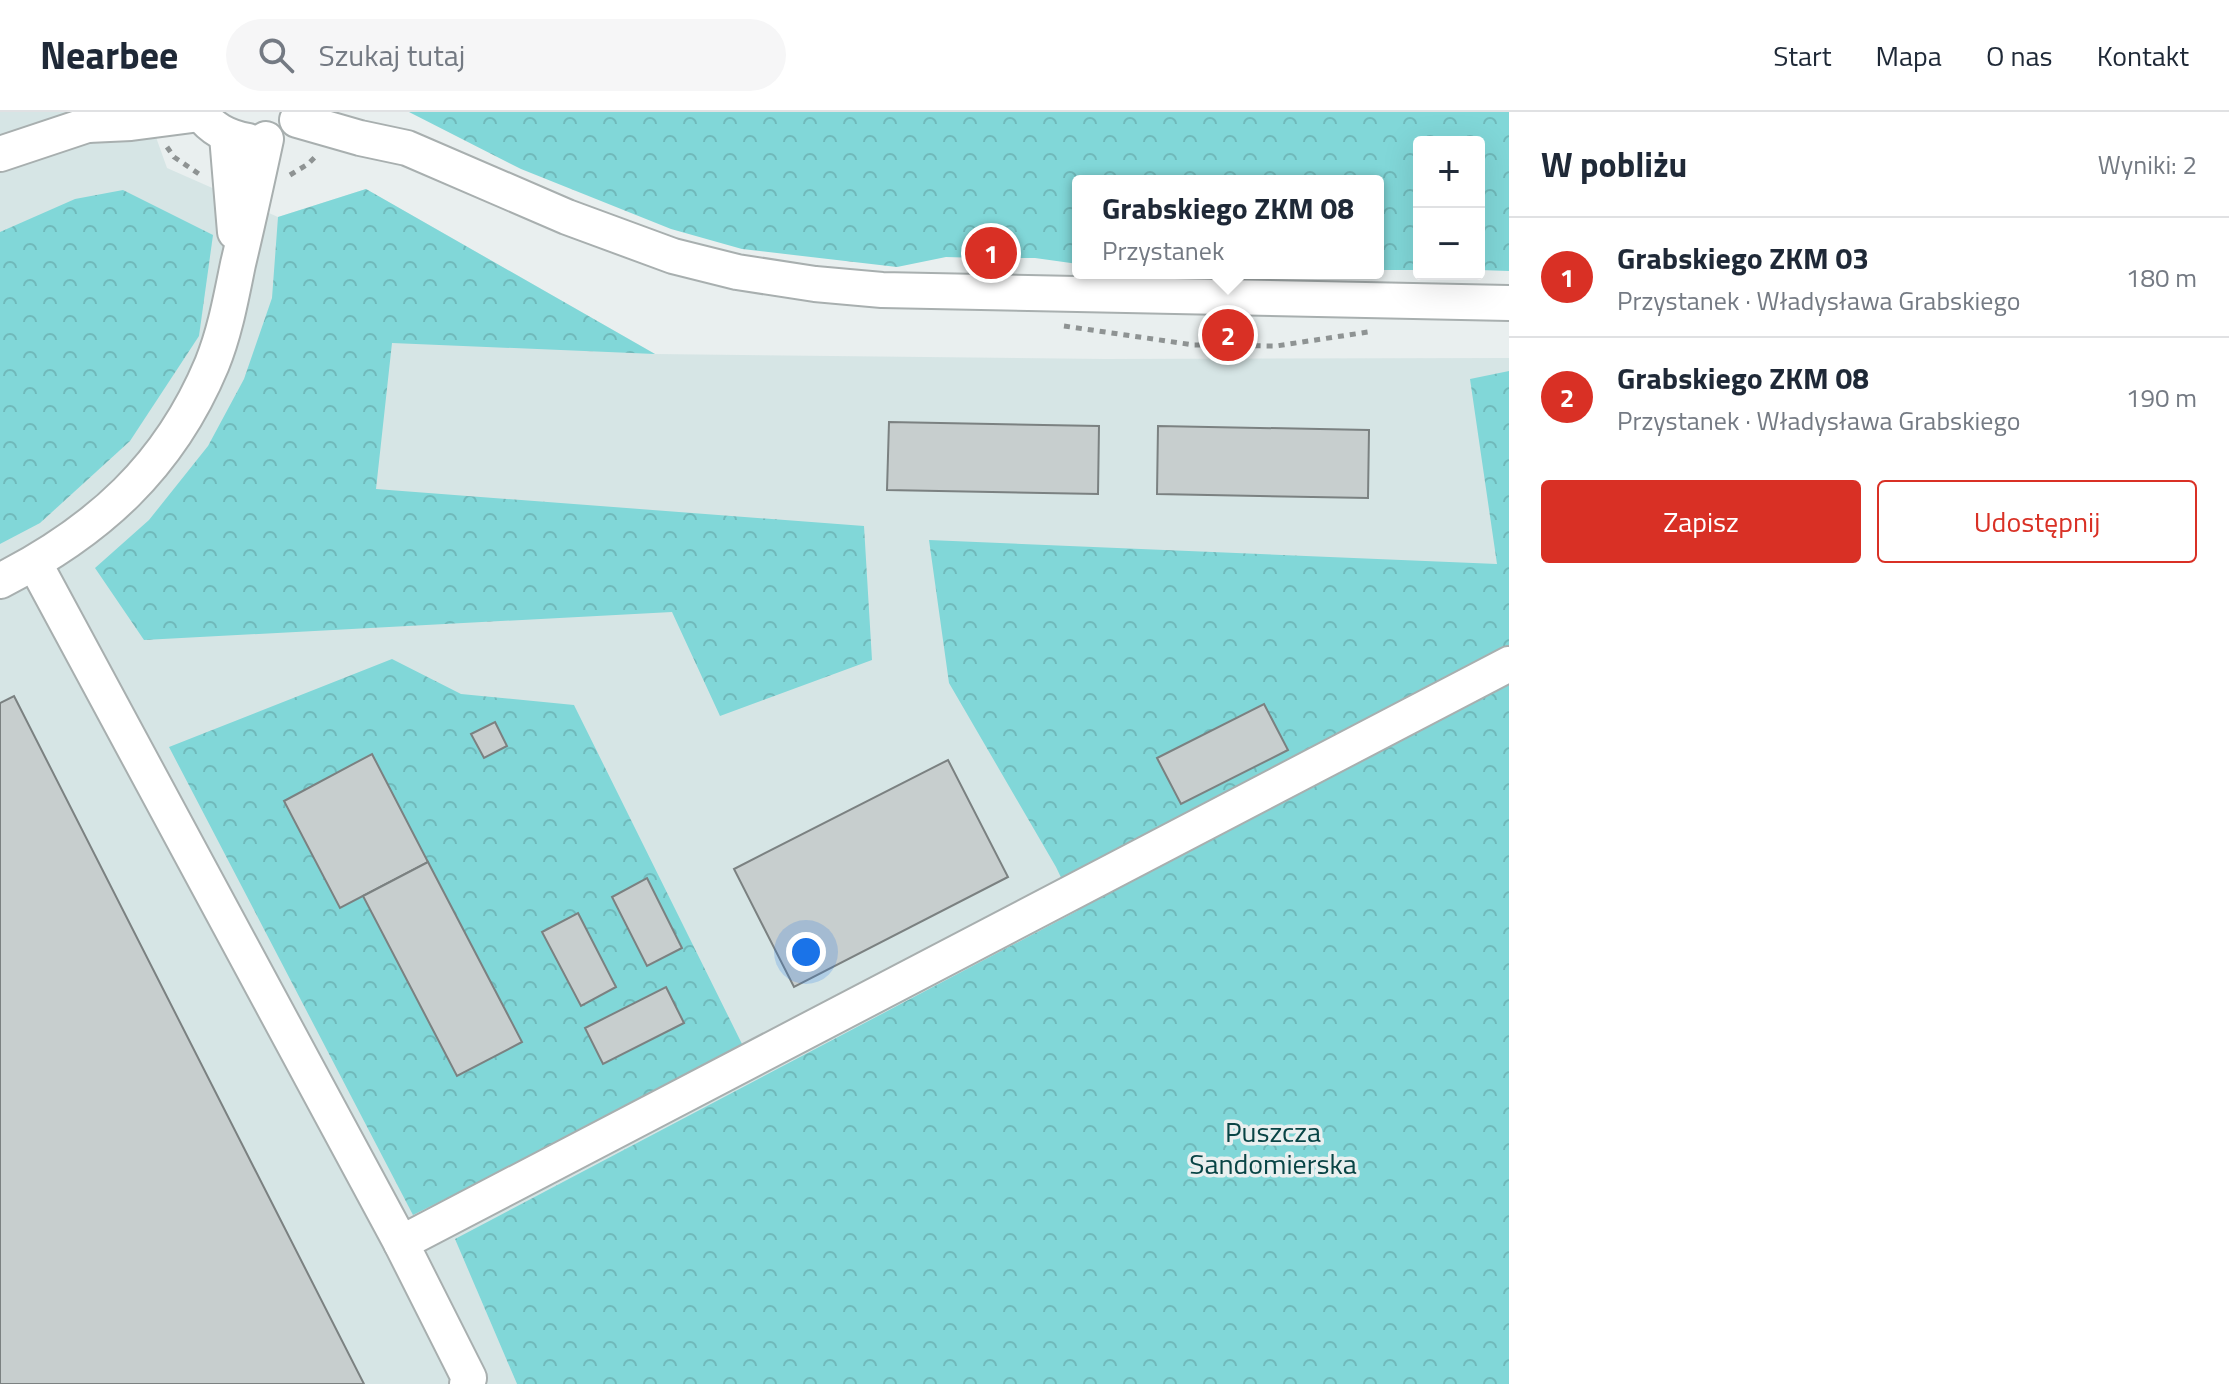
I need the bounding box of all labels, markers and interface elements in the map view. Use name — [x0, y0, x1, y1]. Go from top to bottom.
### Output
search box — [226, 19, 786, 91]
text: Nearbee — [40, 26, 178, 84]
text: Szukaj tutaj — [318, 32, 465, 78]
icon: search — [254, 33, 298, 77]
text: Start — [1773, 34, 1832, 77]
text: Mapa — [1876, 34, 1942, 77]
text: O nas — [1986, 34, 2053, 77]
text: Kontakt — [2097, 34, 2189, 77]
map controls — [1413, 136, 1485, 280]
button: + — [1413, 136, 1485, 208]
text: W pobliżu — [1541, 138, 1687, 190]
text: Wyniki: 2 — [2098, 145, 2197, 184]
popup — [1072, 175, 1384, 279]
text: Grabskiego ZKM 08 — [1102, 185, 1354, 231]
button: − — [1413, 208, 1485, 280]
pin: 1 — [965, 223, 1017, 283]
text: Przystanek — [1102, 231, 1224, 270]
text: Grabskiego ZKM 03 — [1617, 235, 1869, 281]
text: 1 — [1560, 258, 1574, 297]
text: 180 m — [2126, 258, 2197, 297]
text: Przystanek · Władysława Grabskiego — [1617, 281, 2021, 320]
pin: 2 — [1202, 305, 1254, 365]
text: Grabskiego ZKM 08 — [1617, 355, 1869, 401]
text: 2 — [1560, 378, 1574, 417]
text: 190 m — [2126, 378, 2197, 417]
text: Przystanek · Władysława Grabskiego — [1617, 401, 2021, 440]
button: Zapisz — [1541, 480, 1861, 563]
button: Udostępnij — [1877, 480, 2197, 563]
your location — [786, 932, 826, 972]
park label: Puszcza Sandomierska — [1189, 1110, 1357, 1185]

